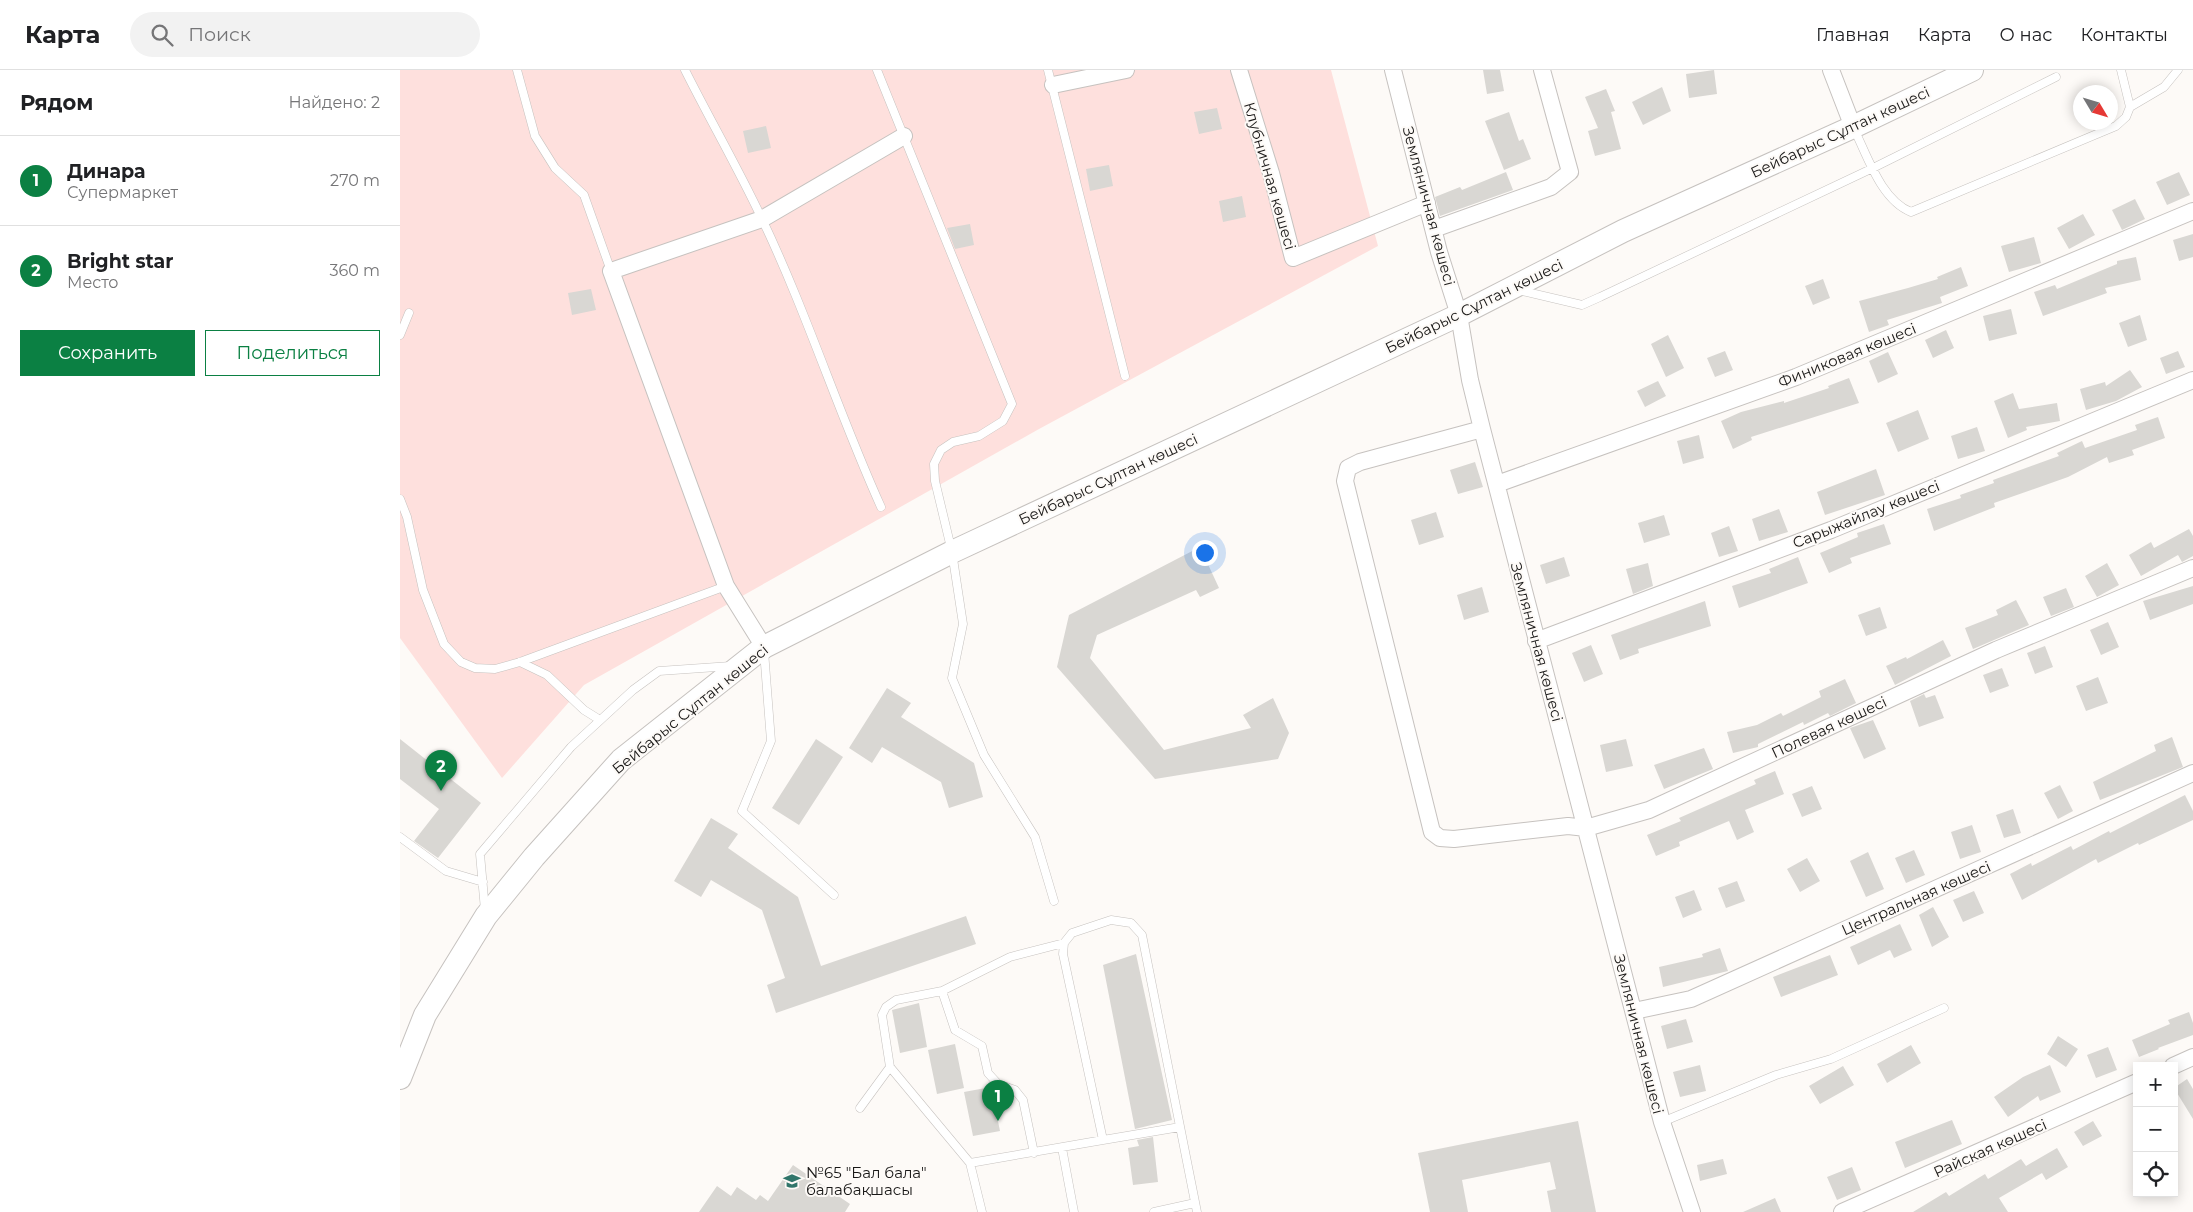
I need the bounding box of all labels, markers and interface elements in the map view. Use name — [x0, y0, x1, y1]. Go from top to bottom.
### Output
search box — [130, 12, 480, 57]
text: Карта — [25, 20, 100, 49]
icon: search — [148, 21, 176, 49]
text: Поиск — [188, 23, 251, 46]
text: Главная — [1816, 24, 1890, 46]
text: Карта — [1918, 24, 1972, 46]
text: О нас — [2000, 24, 2052, 46]
text: Контакты — [2080, 24, 2168, 46]
street label: Бейбарыс Сұлтан көшесі — [1747, 82, 1933, 182]
north arrow — [2073, 85, 2118, 130]
text: Рядом — [20, 90, 93, 115]
text: Найдено: 2 — [289, 93, 380, 112]
street label: Клубничная көшесі — [1240, 100, 1300, 252]
street label: Земляничная көшесі — [1399, 124, 1459, 288]
text: Динара — [67, 160, 145, 183]
text: 1 — [33, 171, 39, 190]
text: 270 m — [330, 171, 380, 190]
text: Супермаркет — [67, 183, 178, 202]
text: Bright star — [67, 250, 173, 273]
street label: Бейбарыс Сұлтан көшесі — [1382, 255, 1566, 357]
text: 2 — [31, 261, 41, 280]
text: 360 m — [329, 261, 380, 280]
text: Место — [67, 273, 119, 292]
street label: Финиковая көшесі — [1775, 319, 1919, 391]
button: Сохранить — [20, 330, 195, 376]
button: Поделиться — [205, 330, 380, 376]
street label: Бейбарыс Сұлтан көшесі — [1015, 429, 1201, 529]
street label: Сарыжайлау көшесі — [1790, 476, 1942, 552]
your location — [1192, 540, 1218, 566]
street label: Земляничная көшесі — [1507, 560, 1567, 724]
street label: Бейбарыс Сұлтан көшесі — [608, 640, 772, 778]
street label: Полевая көшесі — [1768, 692, 1890, 762]
pin: 2 — [425, 750, 457, 791]
street label: Центральная көшесі — [1839, 857, 1993, 939]
street label: Земляничная көшесі — [1610, 952, 1668, 1116]
map controls — [2133, 1062, 2178, 1197]
button: + — [2133, 1062, 2178, 1107]
pin: 1 — [982, 1080, 1014, 1121]
button: − — [2133, 1107, 2178, 1152]
street label: Райская көшесі — [1930, 1115, 2050, 1181]
button: locate — [2133, 1152, 2178, 1197]
place label: №65 "Бал бала" балабақшасы — [806, 1163, 927, 1199]
school or university icon: №65 "Бал бала" балабақшасы — [782, 1171, 802, 1191]

